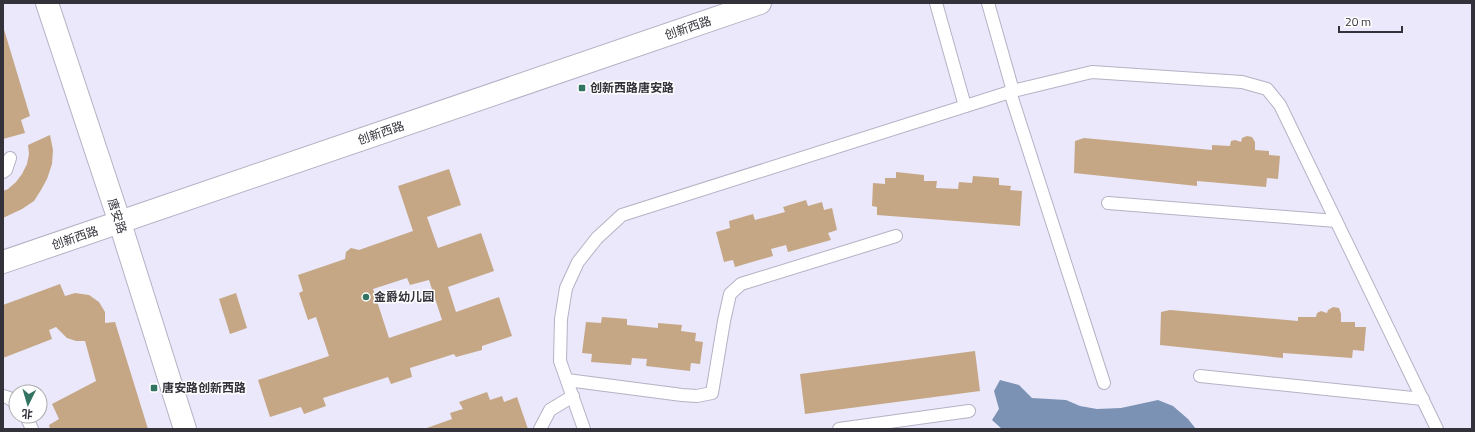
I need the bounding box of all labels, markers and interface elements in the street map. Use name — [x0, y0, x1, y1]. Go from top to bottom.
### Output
scale bar — [1339, 8, 1402, 34]
street label: 创新西路 — [662, 11, 714, 44]
text: 20 m — [1345, 12, 1371, 31]
place label: 创新西路唐安路 — [590, 78, 674, 97]
marker: 创新西路唐安路 — [577, 83, 587, 93]
street label: 创新西路 — [355, 116, 407, 149]
street label: 唐安路 — [103, 196, 132, 236]
street label: 创新西路 — [49, 221, 101, 254]
place label: 金爵幼儿园 — [374, 287, 434, 306]
marker: 金爵幼儿园 — [361, 292, 371, 302]
place label: 唐安路创新西路 — [162, 378, 246, 397]
marker: 唐安路创新西路 — [149, 383, 159, 393]
north arrow — [8, 384, 48, 424]
text: 北 — [21, 406, 33, 422]

